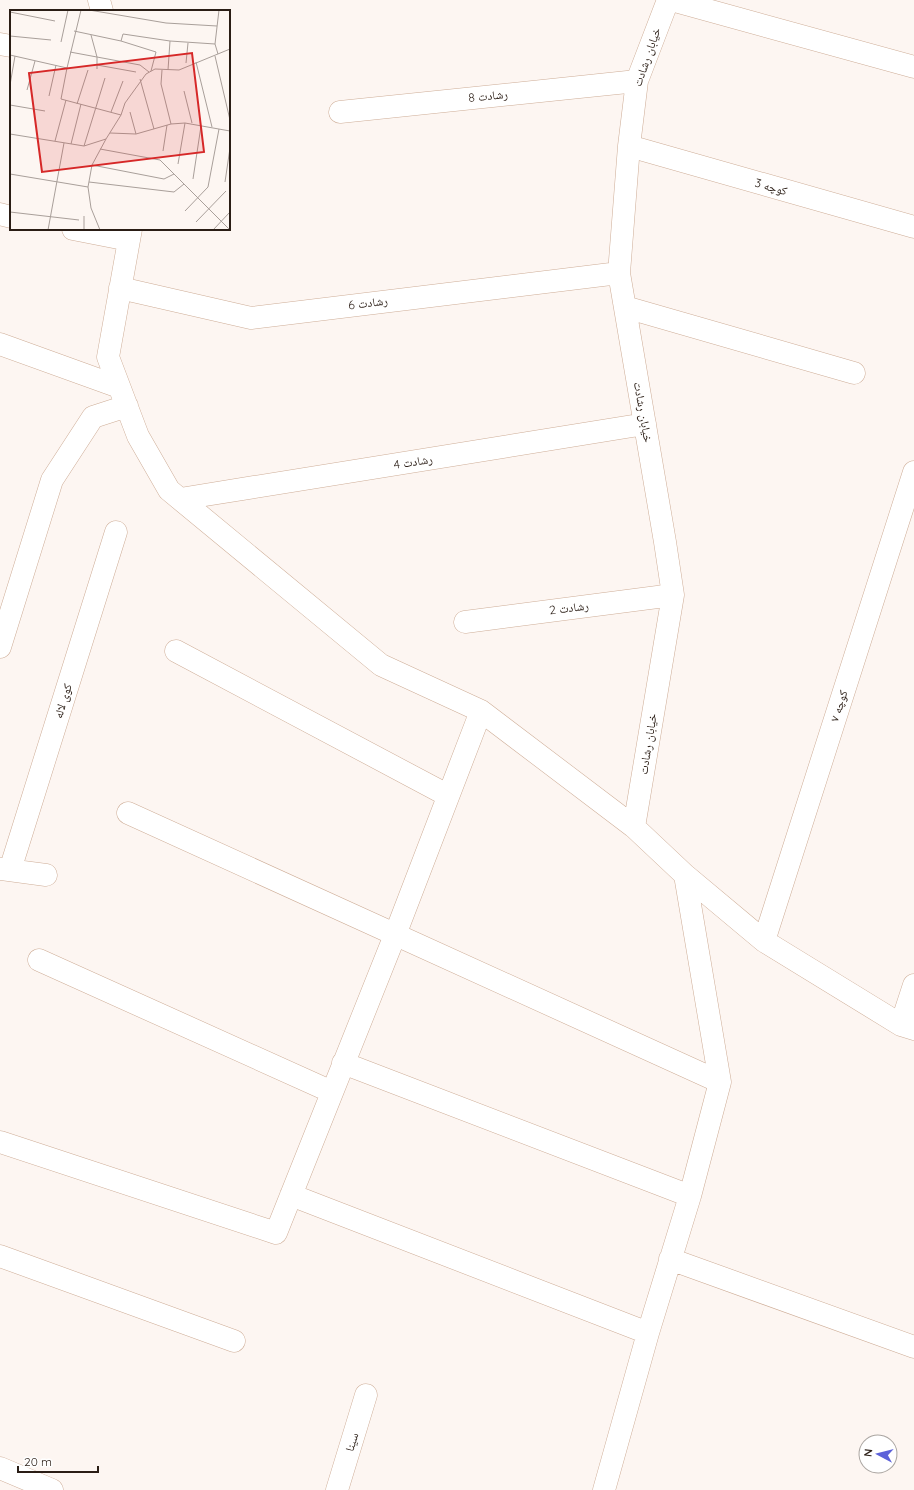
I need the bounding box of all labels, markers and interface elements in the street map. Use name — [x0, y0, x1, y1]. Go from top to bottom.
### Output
inset map — [10, 10, 230, 230]
street label: خیابان رشادت — [629, 25, 664, 88]
street label: رشادت 8 — [467, 86, 509, 105]
street label: کوچه 3 — [753, 175, 789, 198]
street label: رشادت 6 — [347, 293, 389, 312]
street label: خیابان رشادت — [630, 380, 656, 444]
street label: رشادت 4 — [392, 451, 434, 472]
street label: رشادت 2 — [548, 598, 590, 617]
street label: کوی لاله — [50, 682, 75, 720]
street label: کوچه ۷ — [826, 688, 851, 724]
street label: خیابان رشادت — [635, 712, 660, 775]
street label: سینا — [342, 1431, 362, 1453]
north arrow — [858, 1434, 898, 1474]
scale bar — [18, 1448, 98, 1474]
text: N — [861, 1448, 876, 1458]
text: 20 m — [24, 1454, 52, 1469]

